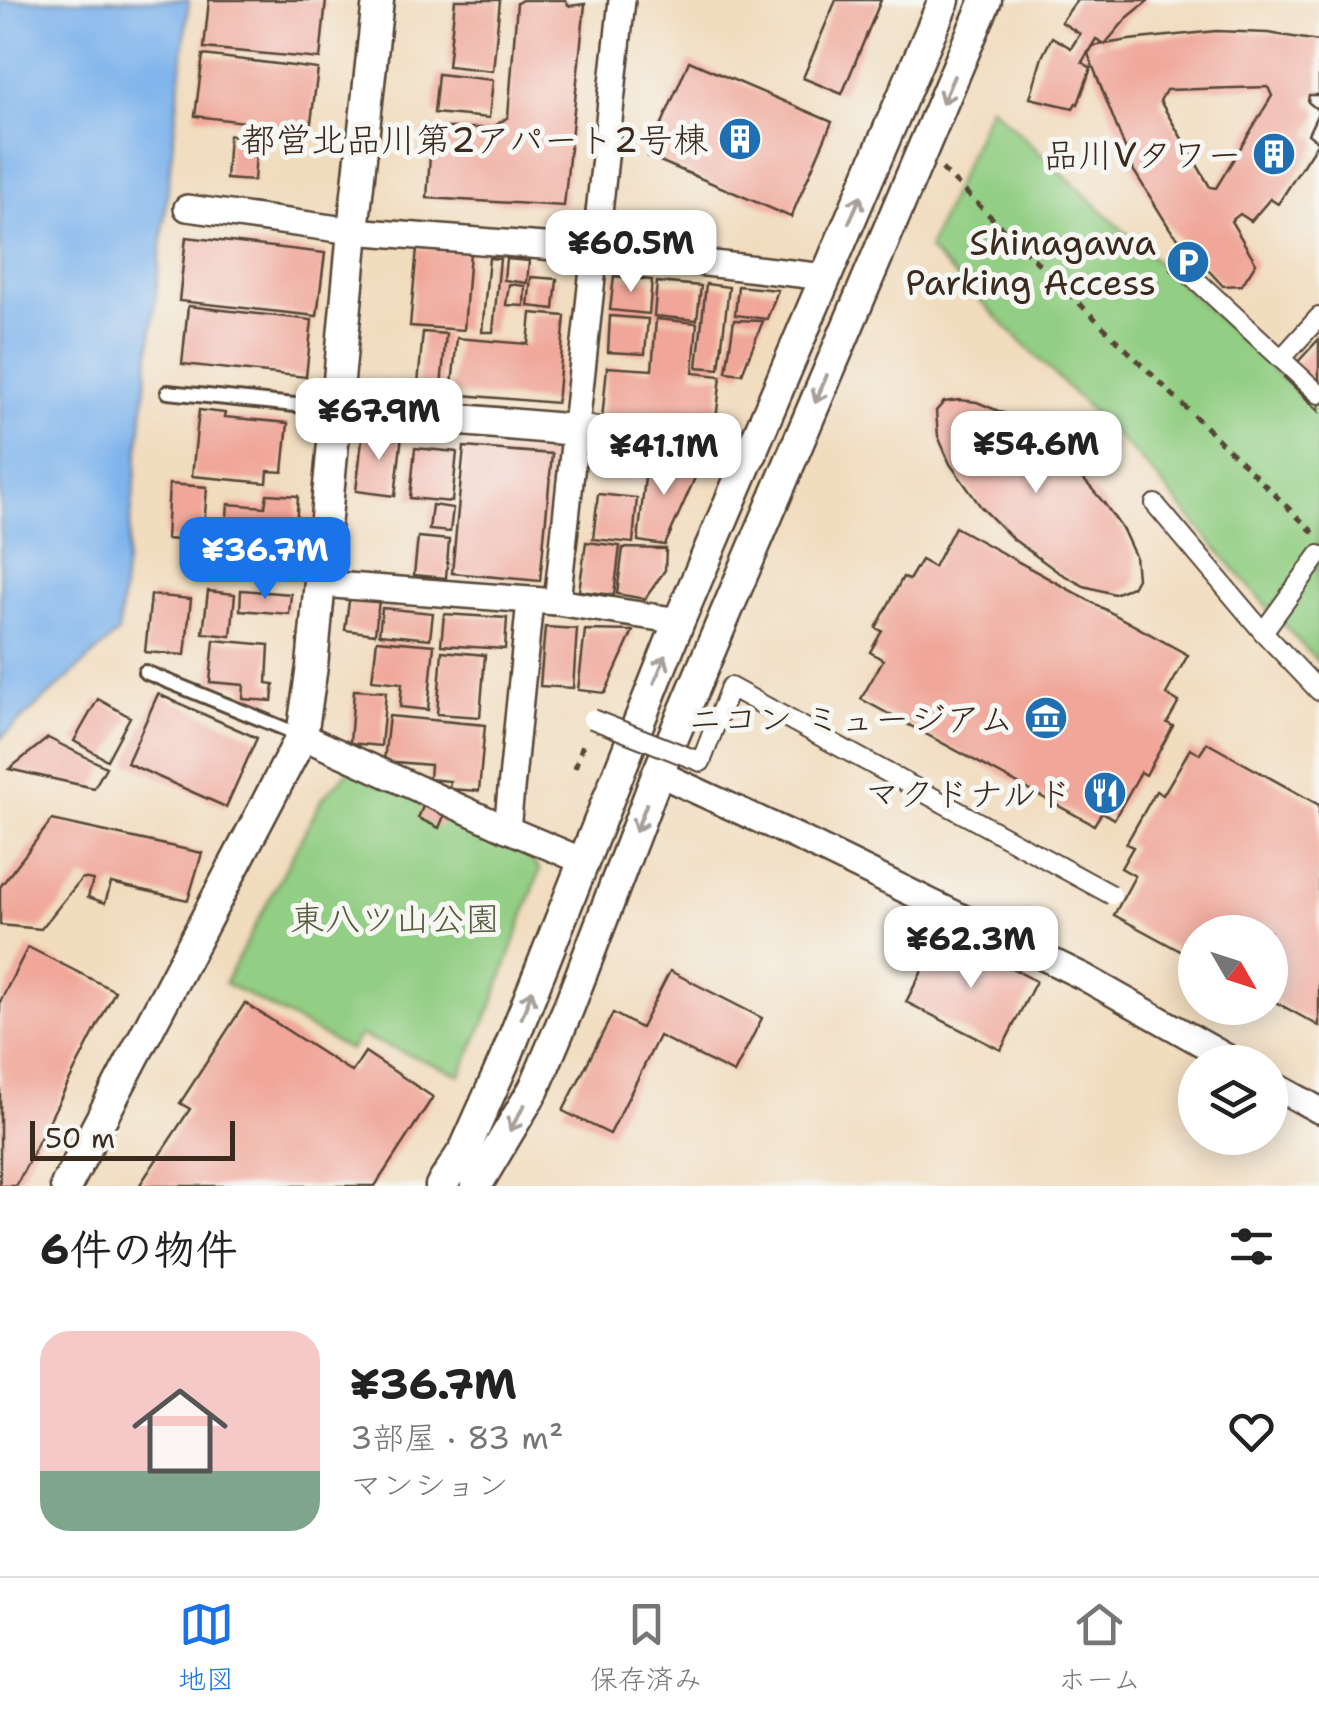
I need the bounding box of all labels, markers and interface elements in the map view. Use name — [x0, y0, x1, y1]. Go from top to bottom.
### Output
one-way arrow — [938, 74, 956, 105]
place label: 都営北品川第2アパート2号棟 — [241, 116, 708, 163]
building icon: 都営北品川第2アパート2号棟 — [717, 116, 763, 162]
place label: 品川Vタワー — [1043, 131, 1242, 178]
building icon: 品川Vタワー — [1251, 131, 1297, 177]
one-way arrow — [847, 194, 865, 225]
pin: ¥60.5M — [550, 210, 712, 295]
place label: Shinagawa Parking Access — [905, 219, 1156, 306]
text: ¥60.5M — [567, 221, 695, 264]
parking icon: Shinagawa Parking Access — [1165, 239, 1211, 285]
one-way arrow — [811, 373, 829, 404]
pin: ¥67.9M — [298, 378, 460, 463]
text: ¥67.9M — [318, 389, 440, 432]
pin: ¥54.6M — [955, 411, 1117, 496]
pin: ¥41.1M — [583, 413, 745, 498]
text: ¥54.6M — [973, 422, 1099, 465]
text: ¥41.1M — [609, 424, 719, 467]
pin: ¥36.7M — [184, 517, 346, 602]
text: ¥36.7M — [201, 528, 329, 571]
one-way arrow — [652, 654, 670, 685]
place label: ニコン ミュージアム — [688, 695, 1014, 742]
museum icon: ニコン ミュージアム — [1023, 695, 1069, 741]
place label: マクドナルド — [865, 770, 1072, 817]
restaurant icon: マクドナルド — [1082, 770, 1128, 816]
one-way arrow — [631, 801, 649, 832]
park label: 東八ツ山公園 — [290, 895, 500, 942]
pin: ¥62.3M — [890, 906, 1052, 991]
north arrow — [1178, 915, 1288, 1025]
map controls — [1178, 915, 1288, 1155]
text: ¥62.3M — [906, 917, 1036, 960]
one-way arrow — [520, 989, 538, 1019]
button: layers — [1178, 1045, 1288, 1155]
one-way arrow — [507, 1103, 527, 1132]
scale bar — [30, 1116, 235, 1160]
text: 50 m — [45, 1119, 115, 1157]
icon: filters — [1224, 1219, 1279, 1274]
text: 6件の物件 — [40, 1221, 237, 1277]
text: ¥36.7M — [350, 1356, 517, 1412]
icon: home — [120, 1371, 240, 1491]
icon: heart — [1224, 1404, 1279, 1459]
text: 3部屋 · 83 m² — [350, 1416, 563, 1459]
text: マンション — [350, 1463, 509, 1506]
tab: 地図 — [178, 1597, 234, 1698]
tab: 保存済み — [590, 1597, 702, 1698]
tab: ホーム — [1058, 1597, 1141, 1698]

